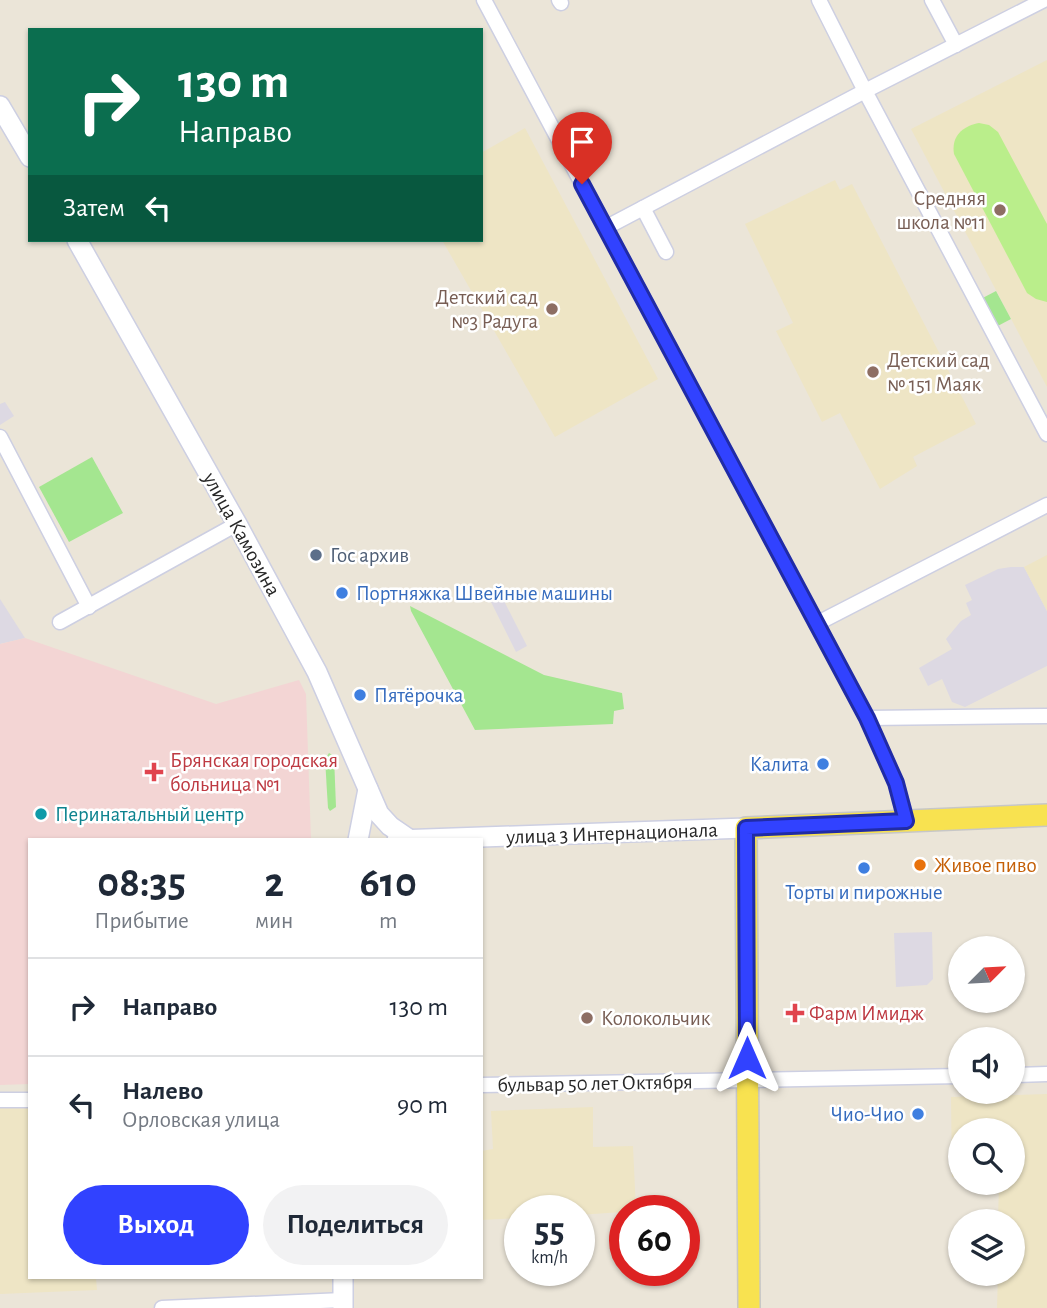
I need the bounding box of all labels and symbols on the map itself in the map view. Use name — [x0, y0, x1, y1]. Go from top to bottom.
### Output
pin — [552, 112, 612, 184]
place label: Средняя школа №11 — [896, 188, 986, 233]
marker: Средняя школа №11 — [992, 202, 1008, 218]
place label: Детский сад №3 Радуга — [435, 287, 538, 332]
marker: Детский сад №3 Радуга — [544, 301, 560, 317]
place label: Детский сад № 151 Маяк — [887, 350, 990, 395]
marker: Детский сад № 151 Маяк — [865, 364, 881, 380]
street label: улица Камозина — [198, 468, 284, 600]
place label: Гос архив — [330, 545, 409, 566]
marker: Гос архив — [308, 547, 324, 563]
place label: Портняжка Швейные машины — [356, 583, 613, 604]
marker: Портняжка Швейные машины — [334, 585, 350, 601]
place label: Пятёрочка — [374, 685, 464, 706]
marker: Пятёрочка — [352, 687, 368, 703]
place label: Брянская городская больница №1 — [170, 750, 338, 795]
place label: Калита — [750, 754, 809, 775]
marker: Калита — [815, 756, 831, 772]
marker: Брянская городская больница №1 — [144, 762, 164, 782]
place label: Перинатальный центр — [55, 804, 244, 825]
marker: Перинатальный центр — [33, 806, 49, 822]
street label: улица 3 Интернационала — [505, 819, 719, 848]
place label: Живое пиво — [934, 855, 1037, 876]
marker: Живое пиво — [912, 857, 928, 873]
marker: Торты и пирожные — [856, 860, 872, 876]
place label: Торты и пирожные — [785, 882, 943, 903]
north arrow — [948, 936, 1026, 1013]
place label: Фарм Имидж — [809, 1003, 924, 1024]
marker: Фарм Имидж — [787, 1005, 803, 1021]
place label: Колокольчик — [601, 1008, 711, 1029]
marker: Колокольчик — [579, 1010, 595, 1026]
position arrow — [710, 1021, 784, 1095]
street label: бульвар 50 лет Октября — [497, 1071, 693, 1096]
place label: Чио-Чио — [831, 1104, 904, 1125]
marker: Чио-Чио — [910, 1106, 926, 1122]
speed limit sign: 60 — [609, 1195, 700, 1286]

